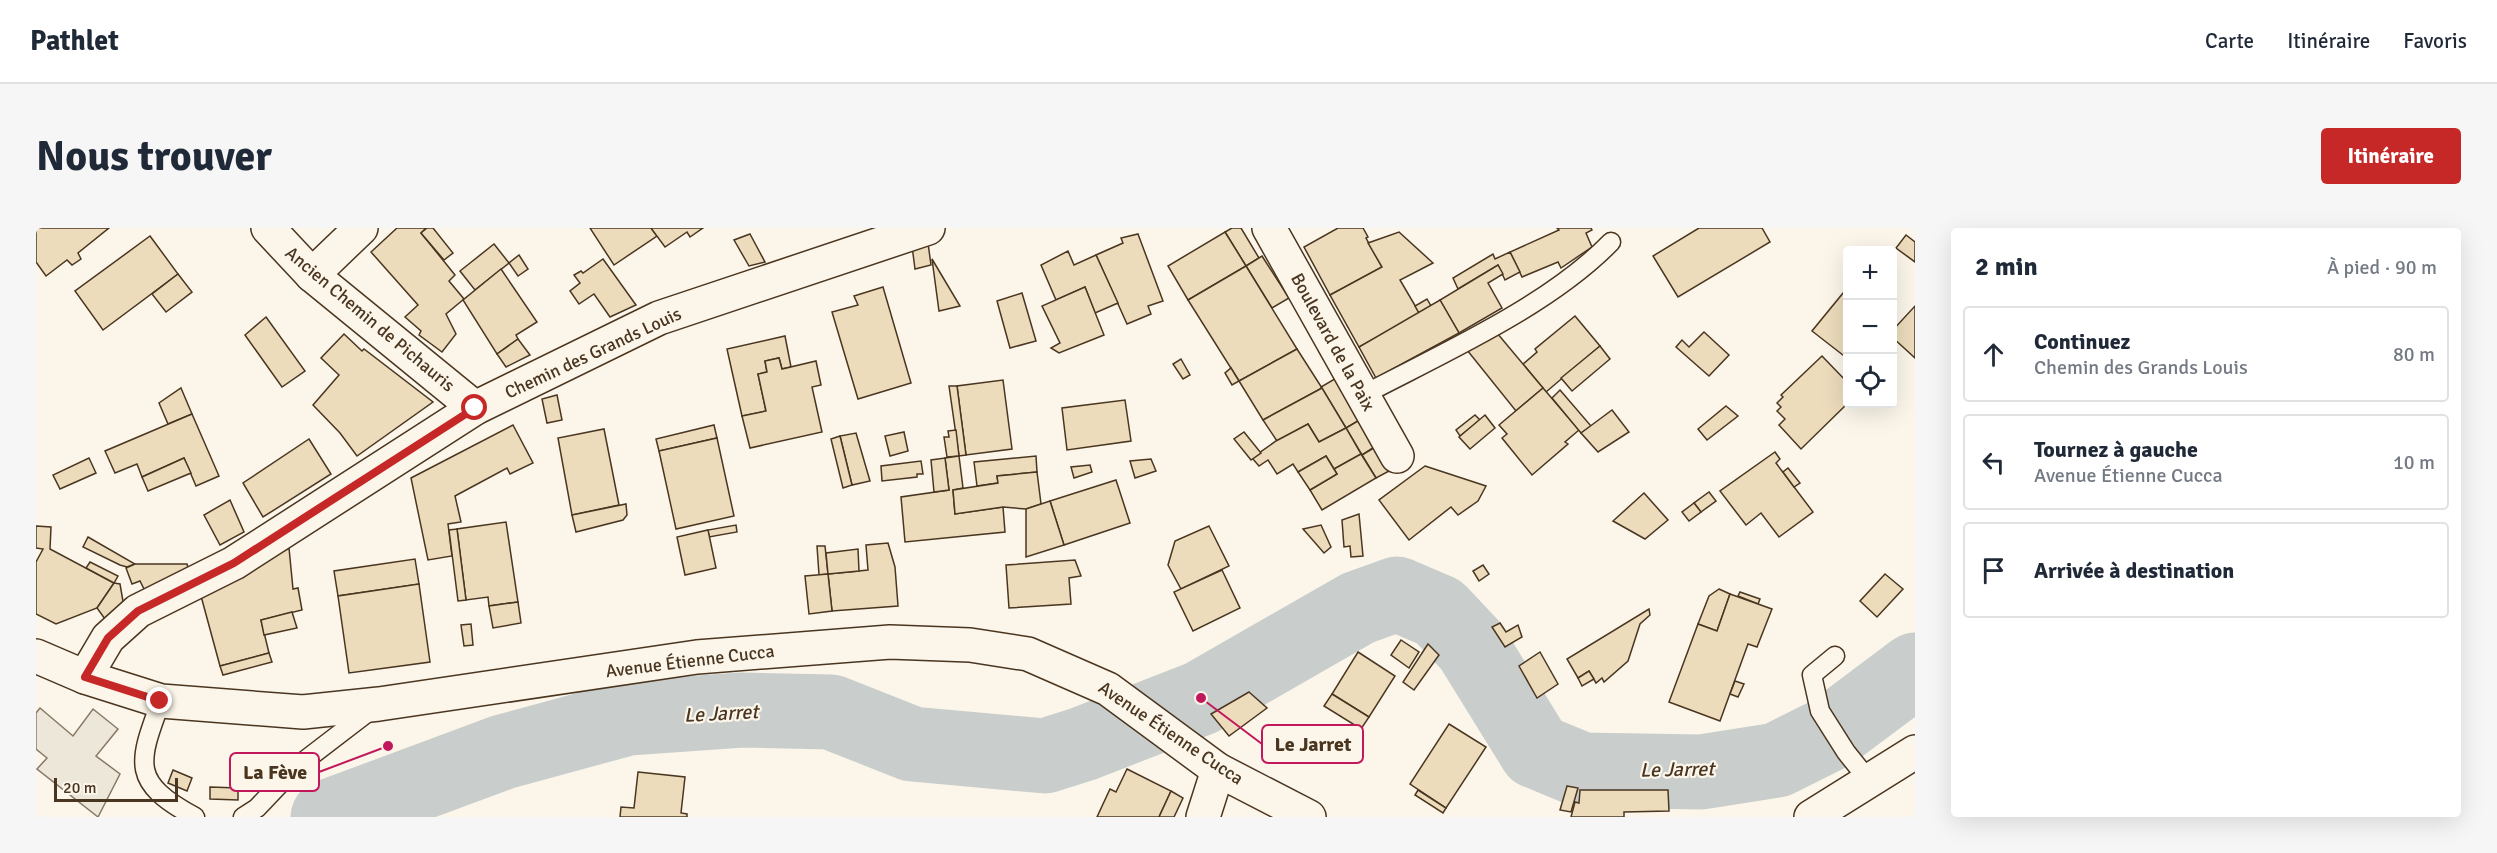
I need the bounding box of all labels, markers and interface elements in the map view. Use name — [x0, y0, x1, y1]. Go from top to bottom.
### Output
text: Pathlet — [30, 24, 119, 58]
text: Carte — [2205, 28, 2254, 54]
text: Itinéraire — [2287, 28, 2370, 54]
text: Favoris — [2403, 28, 2467, 54]
button: Itinéraire — [2321, 128, 2461, 184]
text: Nous trouver — [36, 131, 272, 182]
street label: Ancien Chemin de Pichauris — [281, 242, 459, 396]
map controls — [1843, 246, 1897, 408]
button: + — [1843, 246, 1897, 300]
text: 2 min — [1975, 251, 2038, 283]
text: À pied · 90 m — [2327, 255, 2437, 280]
street label: Boulevard de la Paix — [1286, 269, 1380, 415]
button: − — [1843, 300, 1897, 354]
street label: Chemin des Grands Louis — [501, 302, 685, 404]
text: Continuez — [2034, 328, 2130, 355]
icon: ahead — [1977, 338, 2010, 371]
text: 80 m — [2393, 342, 2435, 367]
button: locate — [1843, 354, 1897, 408]
text: Chemin des Grands Louis — [2034, 355, 2248, 380]
route start — [461, 394, 487, 420]
text: Tournez à gauche — [2034, 436, 2198, 463]
icon: left — [1977, 446, 2010, 479]
text: 10 m — [2393, 450, 2435, 475]
text: Avenue Étienne Cucca — [2034, 463, 2223, 488]
icon: arrive — [1977, 554, 2010, 587]
text: Arrivée à destination — [2034, 557, 2234, 584]
street label: Avenue Étienne Cucca — [604, 640, 776, 682]
street label: Avenue Étienne Cucca — [1094, 676, 1248, 790]
route end — [146, 687, 172, 713]
water label: Le Jarret — [683, 699, 761, 728]
callout: Le Jarret — [1262, 725, 1363, 763]
text: Le Jarret — [1275, 732, 1352, 757]
callout: La Fève — [230, 753, 319, 791]
water label: Le Jarret — [1640, 756, 1716, 783]
text: La Fève — [243, 760, 307, 785]
scale bar — [54, 775, 178, 802]
text: 20 m — [63, 778, 97, 798]

